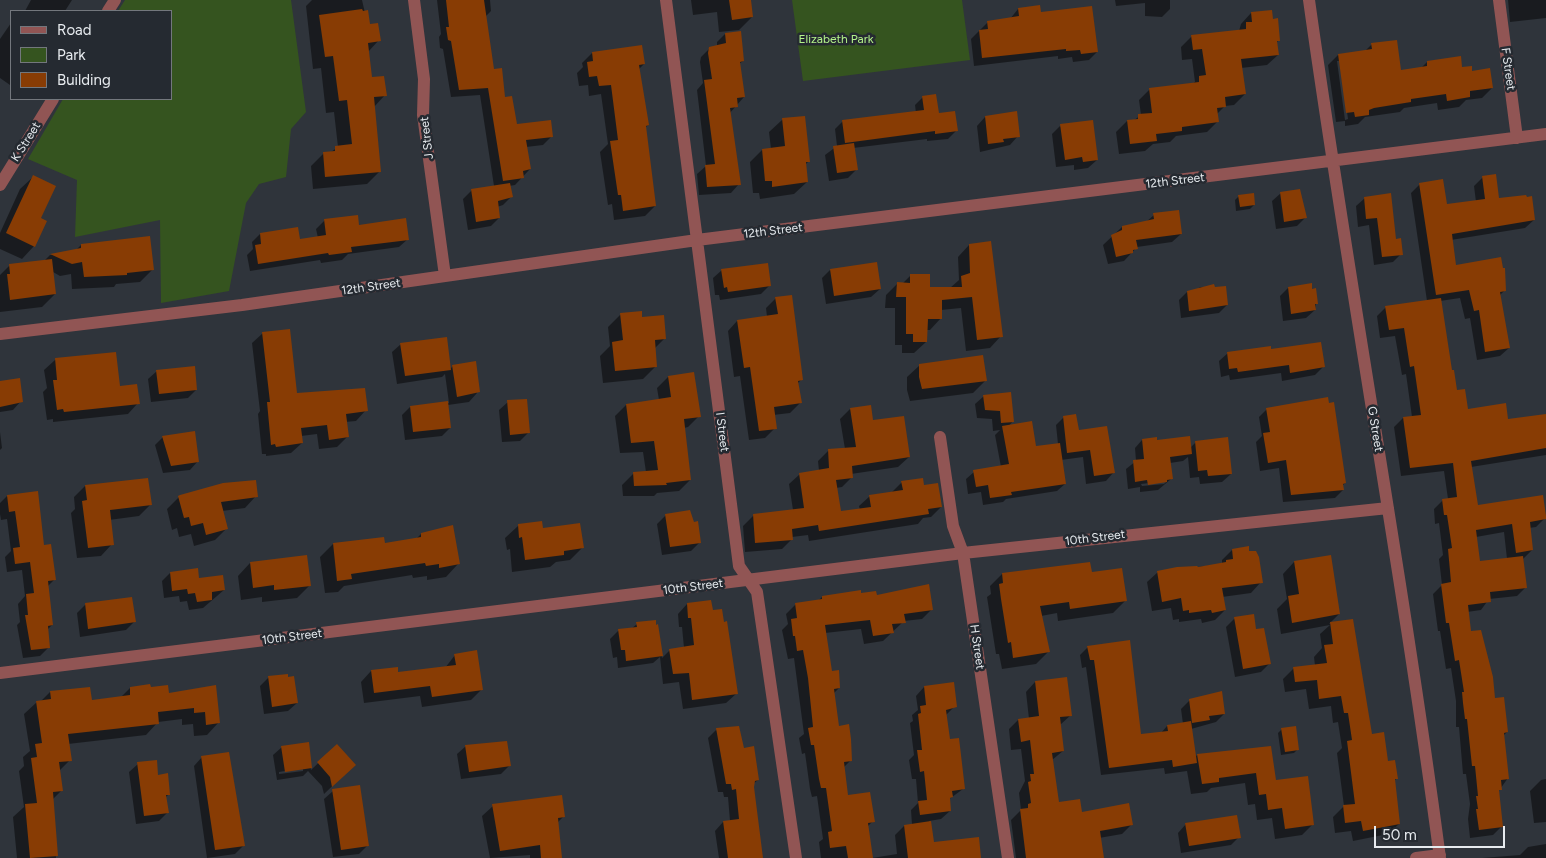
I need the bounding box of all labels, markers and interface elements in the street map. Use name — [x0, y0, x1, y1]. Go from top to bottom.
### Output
legend — [10, 10, 172, 100]
text: Road — [57, 21, 92, 39]
park label: Elizabeth Park — [798, 32, 874, 46]
text: Park — [57, 46, 86, 64]
street label: F Street — [1498, 47, 1518, 91]
text: Building — [57, 71, 111, 89]
street label: J Street — [417, 116, 437, 160]
street label: K Street — [8, 120, 44, 164]
street label: 12th Street — [1145, 170, 1205, 192]
street label: 12th Street — [743, 220, 803, 242]
street label: 12th Street — [341, 276, 401, 298]
street label: G Street — [1364, 405, 1386, 453]
street label: I Street — [712, 411, 732, 453]
street label: 10th Street — [1064, 527, 1126, 549]
street label: 10th Street — [662, 576, 724, 598]
street label: H Street — [967, 623, 987, 671]
street label: 10th Street — [261, 626, 323, 648]
scale bar — [1376, 816, 1507, 848]
text: 50 m — [1382, 826, 1417, 844]

